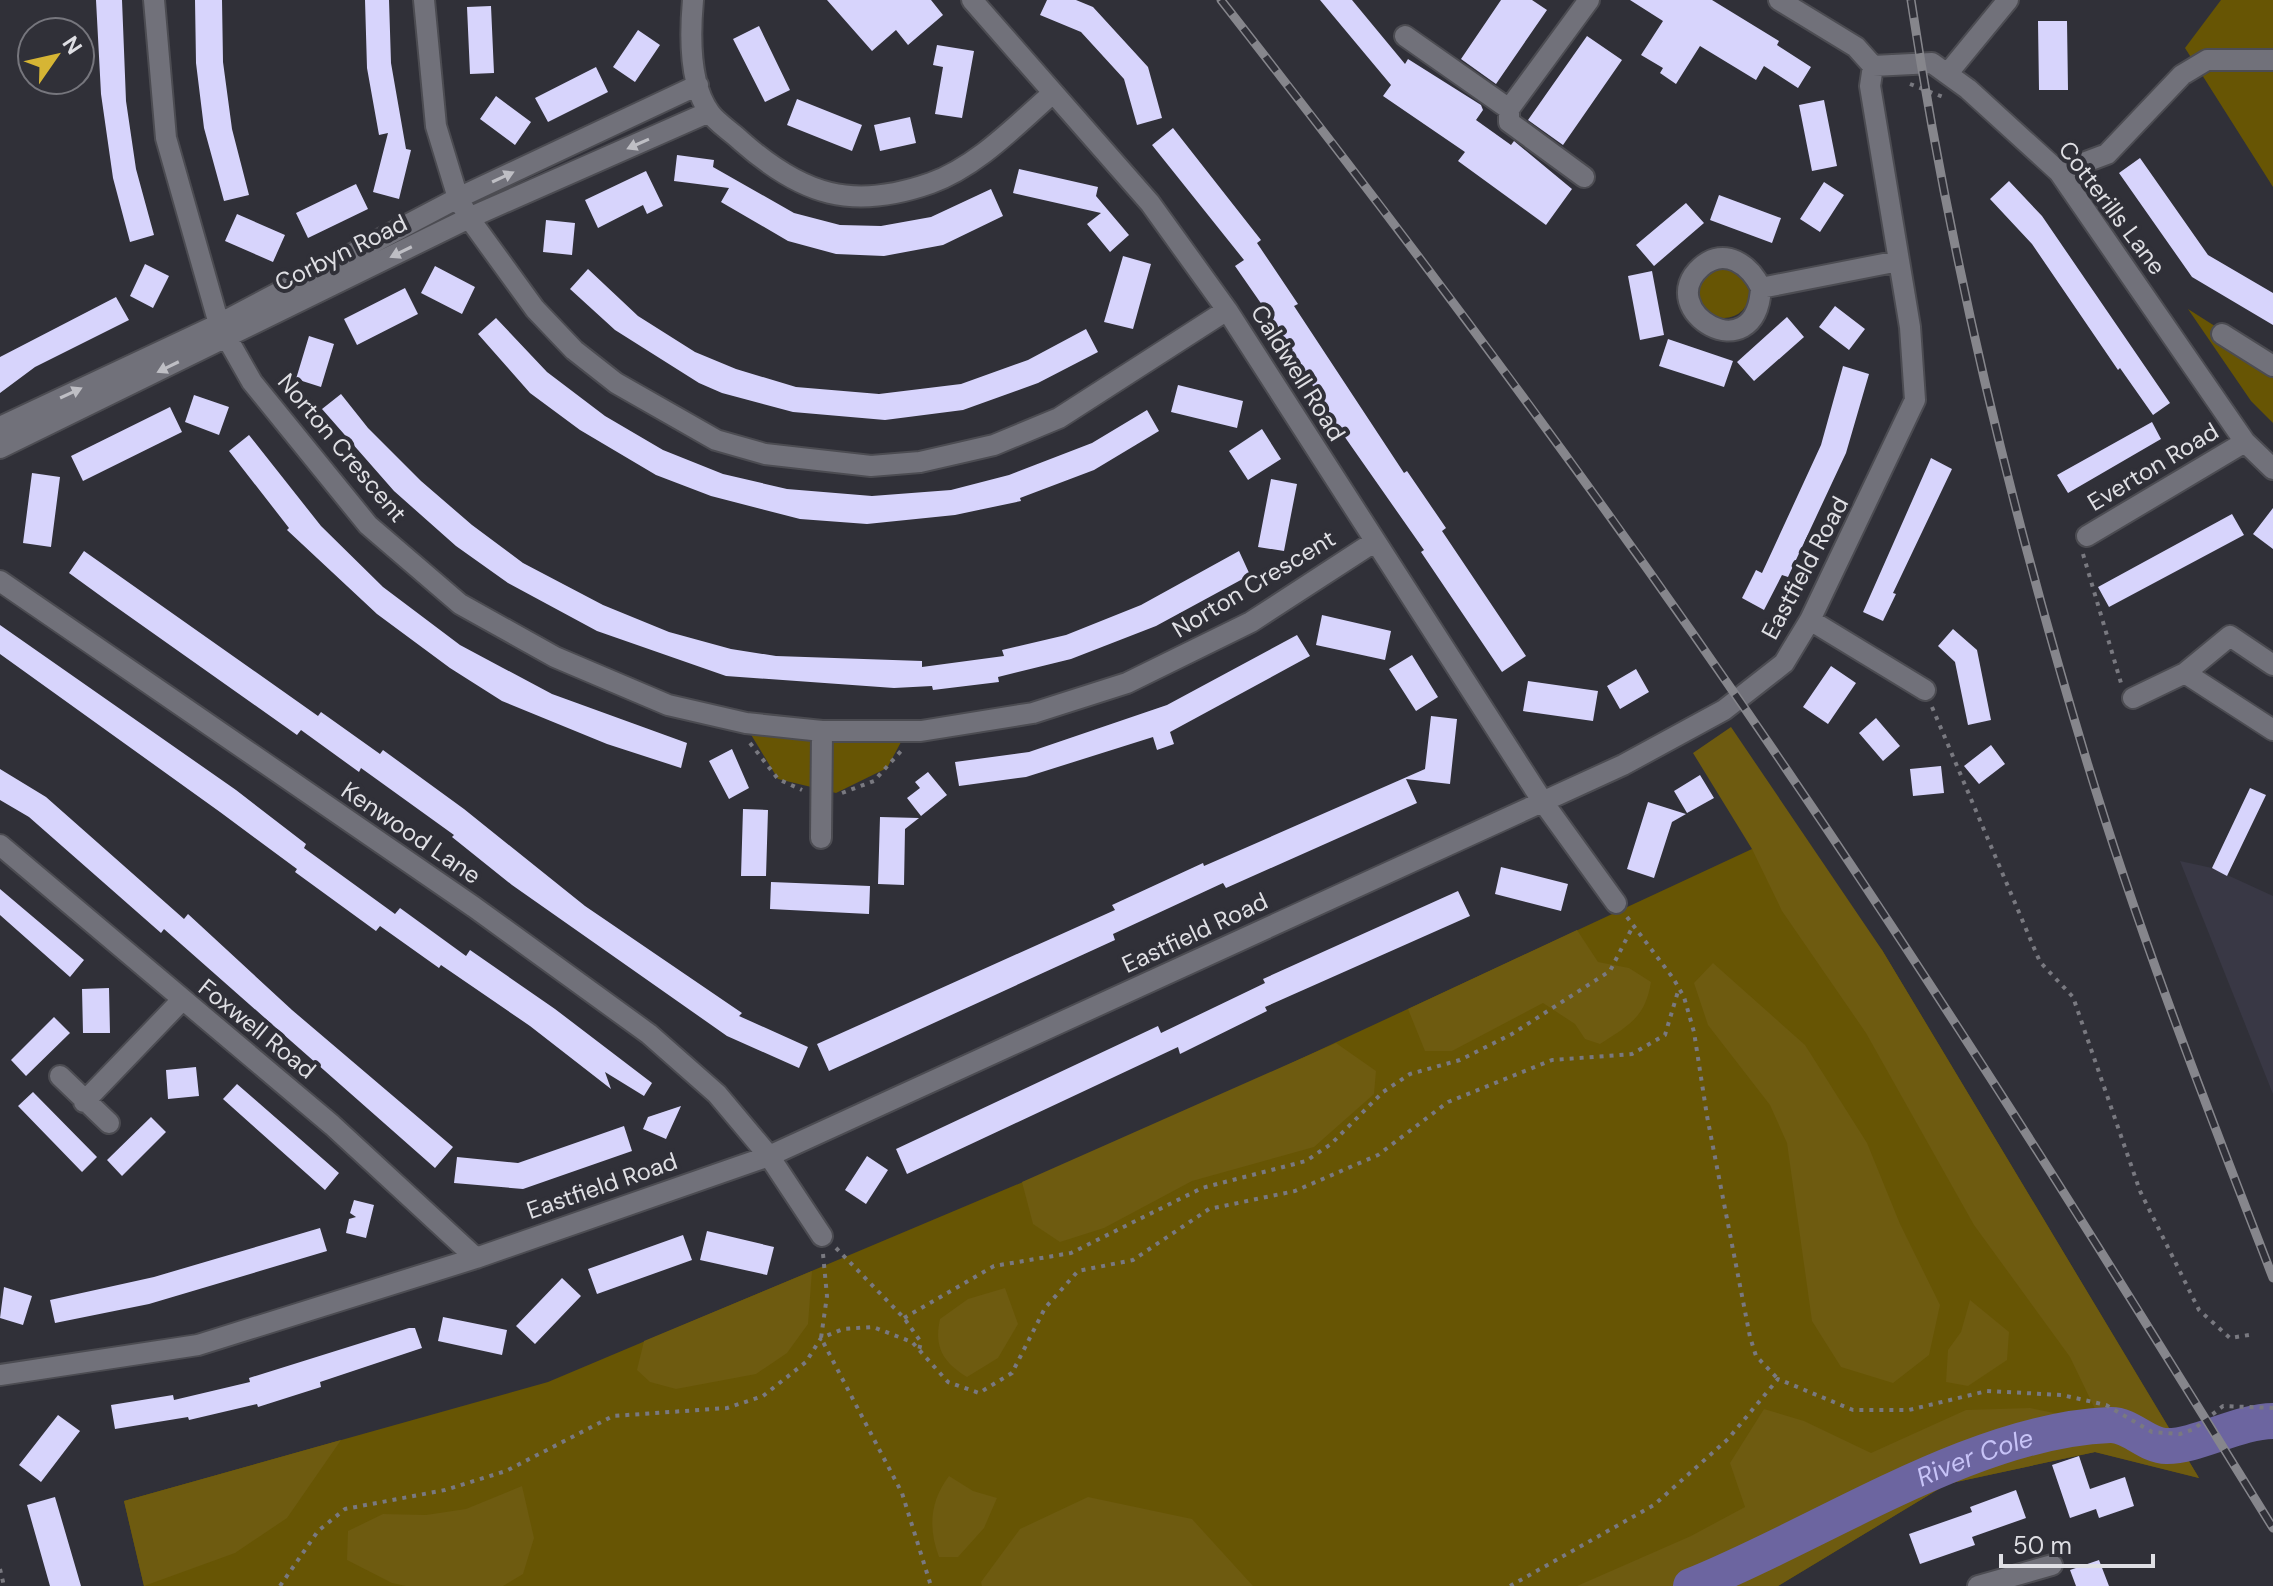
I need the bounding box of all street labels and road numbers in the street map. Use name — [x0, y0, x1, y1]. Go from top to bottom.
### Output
street label: Cotterills Lane — [2052, 134, 2173, 281]
street label: Corbyn Road — [269, 207, 412, 298]
street label: Caldwell Road — [1244, 299, 1353, 447]
street label: Norton Crescent — [271, 367, 414, 529]
street label: Everton Road — [2082, 415, 2224, 518]
street label: Eastfield Road — [1754, 491, 1855, 645]
street label: Norton Crescent — [1166, 523, 1341, 645]
street label: Kenwood Lane — [336, 775, 487, 891]
street label: Eastfield Road — [1117, 885, 1273, 980]
street label: Foxwell Road — [192, 972, 322, 1085]
street label: Eastfield Road — [522, 1145, 681, 1226]

